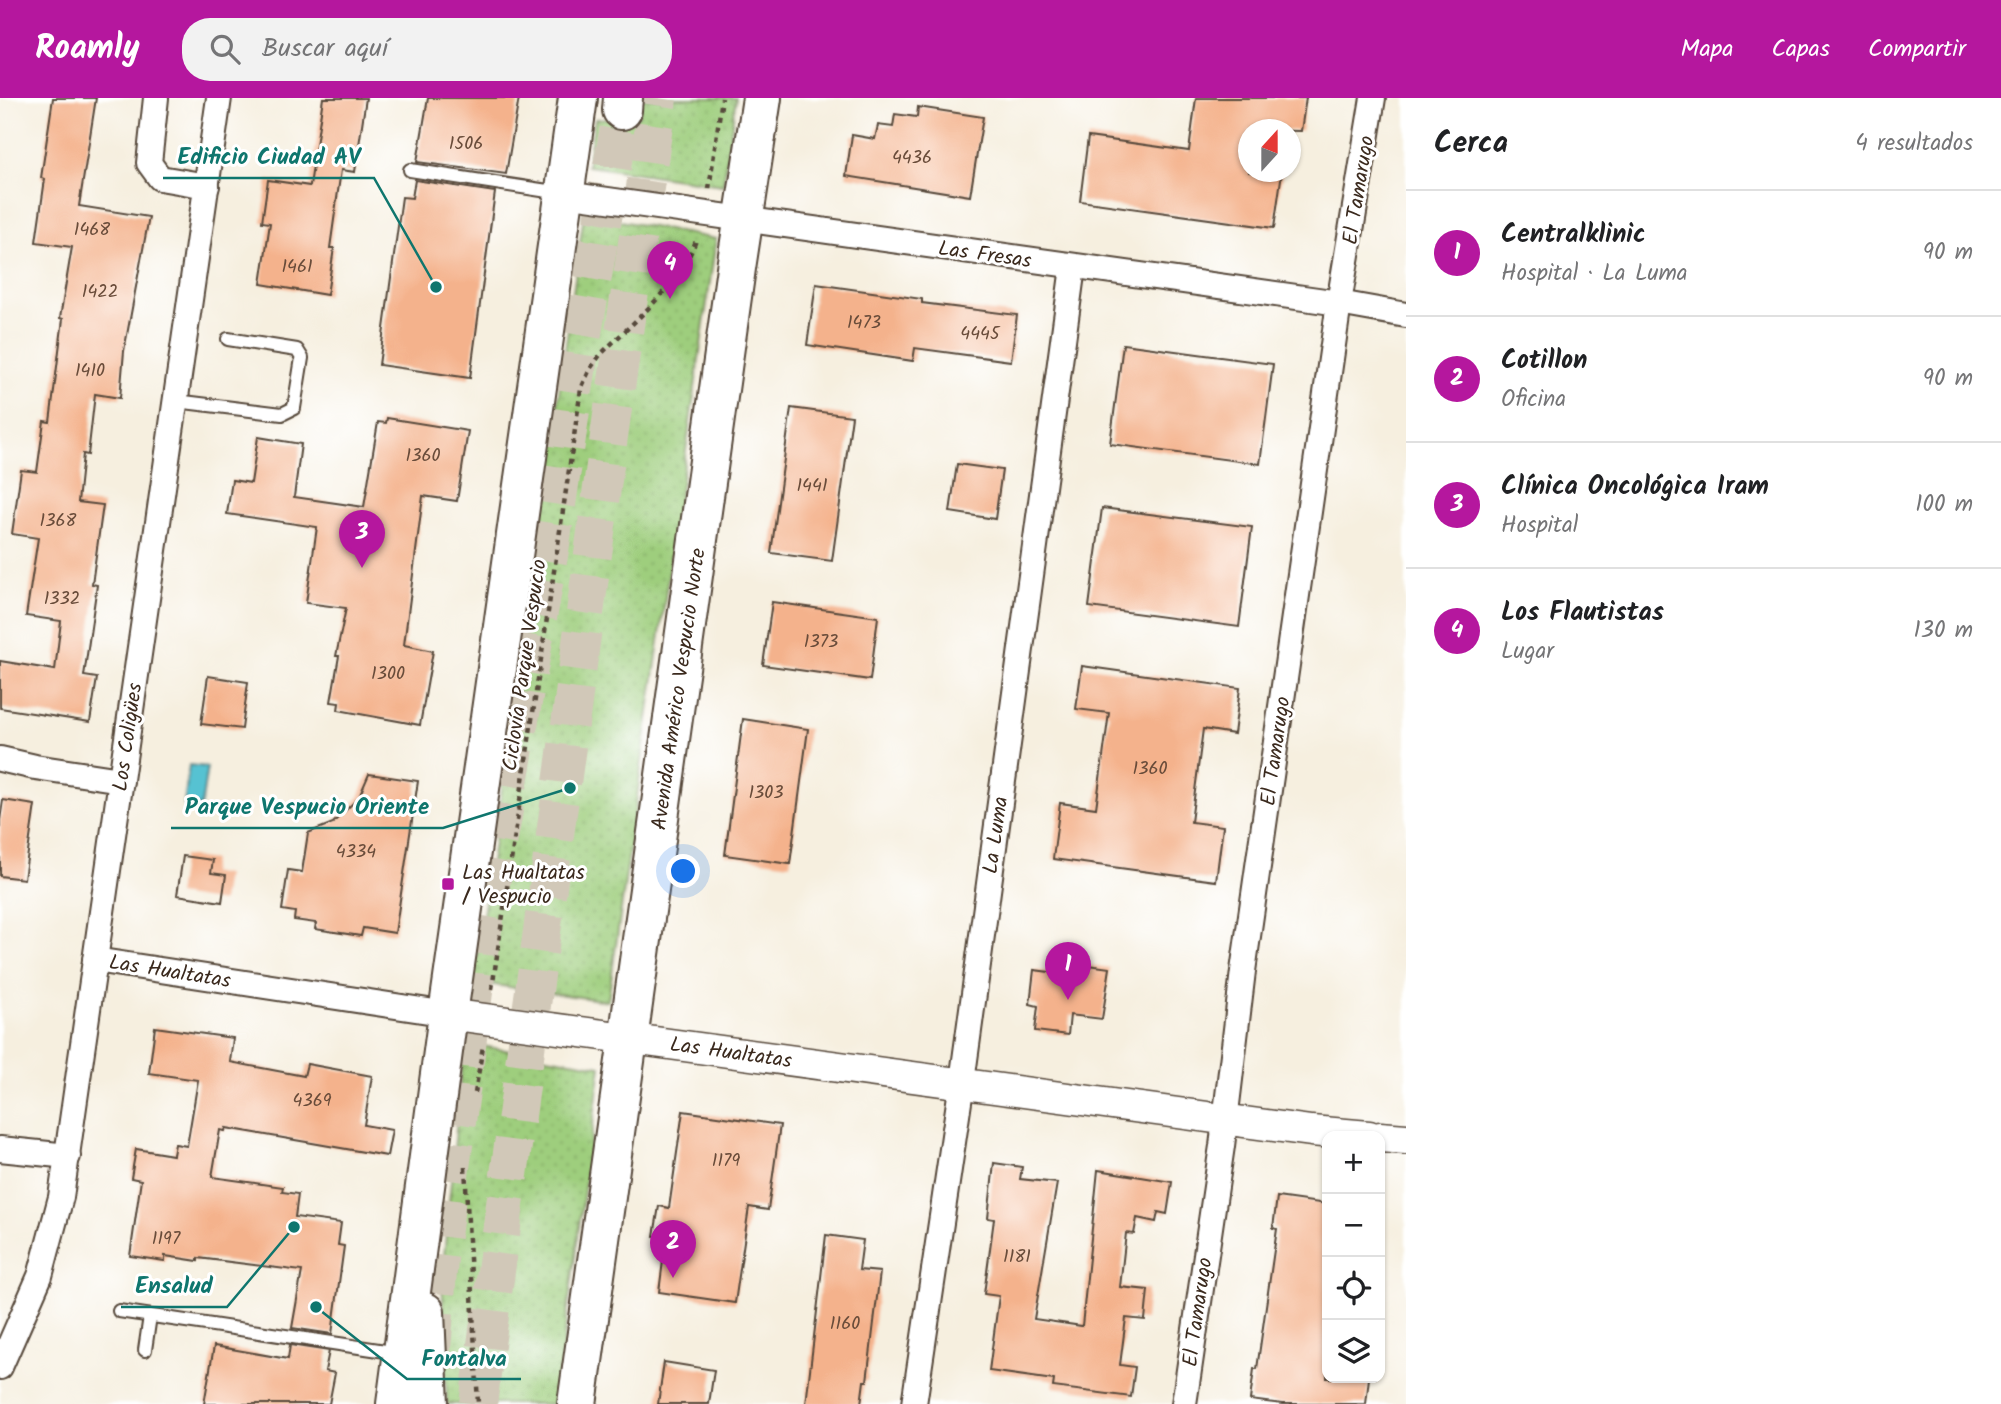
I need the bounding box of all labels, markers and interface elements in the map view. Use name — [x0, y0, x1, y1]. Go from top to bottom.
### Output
search box — [182, 18, 672, 81]
text: Roamly — [35, 23, 140, 76]
text: Buscar aquí — [262, 28, 388, 70]
icon: search — [206, 30, 244, 68]
text: Mapa — [1681, 30, 1733, 69]
text: Capas — [1771, 30, 1830, 69]
text: Compartir — [1868, 30, 1966, 69]
north arrow — [1238, 119, 1301, 182]
text: Cerca — [1434, 120, 1508, 168]
text: 4 resultados — [1855, 126, 1973, 162]
house number: 1506 — [449, 130, 483, 159]
street label: El Tamarugo — [1335, 133, 1384, 247]
callout: Edificio Ciudad AV — [163, 134, 374, 178]
text: Edificio Ciudad AV — [178, 140, 362, 176]
house number: 4436 — [892, 144, 932, 173]
text: Centralklinic — [1501, 214, 1646, 256]
house number: 1468 — [74, 216, 110, 245]
street label: Las Fresas — [936, 233, 1034, 278]
text: 1 — [1454, 235, 1460, 271]
text: 90 m — [1923, 235, 1973, 271]
pin: 4 — [647, 241, 693, 299]
house number: 1461 — [281, 253, 313, 282]
text: Hospital · La Luma — [1501, 256, 1688, 292]
house number: 1422 — [82, 278, 118, 307]
house number: 1473 — [847, 309, 881, 338]
house number: 4445 — [960, 320, 1001, 349]
text: Cotillon — [1501, 340, 1587, 382]
house number: 1410 — [75, 357, 105, 386]
text: 2 — [1450, 361, 1464, 397]
text: 90 m — [1923, 361, 1973, 397]
text: Oficina — [1501, 382, 1566, 418]
house number: 1360 — [406, 442, 440, 471]
text: Clínica Oncológica Iram — [1501, 466, 1769, 508]
house number: 1441 — [796, 472, 828, 501]
text: 3 — [1451, 487, 1463, 523]
text: 100 m — [1915, 487, 1973, 523]
house number: 1368 — [40, 507, 77, 536]
text: Hospital — [1501, 508, 1578, 544]
pin: 3 — [339, 510, 385, 568]
street label: Avenida Américo Vespucio Norte — [643, 546, 716, 832]
street label: Ciclovía Parque Vespucio — [494, 557, 557, 773]
house number: 1332 — [44, 585, 80, 614]
text: Los Flautistas — [1501, 592, 1664, 634]
text: 4 — [1451, 613, 1463, 649]
text: 130 m — [1914, 613, 1973, 649]
house number: 1373 — [804, 628, 838, 657]
text: Lugar — [1501, 634, 1554, 670]
house number: 1300 — [371, 660, 405, 689]
street label: Los Coligües — [105, 681, 152, 793]
street label: El Tamarugo — [1252, 694, 1300, 808]
house number: 1360 — [1133, 755, 1167, 784]
house number: 1303 — [748, 779, 784, 808]
callout: Parque Vespucio Oriente — [171, 784, 443, 828]
text: Parque Vespucio Oriente — [185, 790, 429, 826]
street label: La Luma — [975, 794, 1018, 876]
house number: 4334 — [336, 838, 376, 867]
your location — [666, 854, 700, 888]
place label: Las Hualtatas / Vespucio — [462, 857, 585, 914]
marker: Las Hualtatas / Vespucio — [440, 876, 456, 892]
pin: 1 — [1045, 942, 1091, 1000]
street label: Las Hualtatas — [107, 947, 233, 998]
street label: Las Hualtatas — [668, 1029, 794, 1078]
house number: 4369 — [293, 1087, 332, 1116]
map controls — [1322, 1131, 1385, 1383]
button: + — [1322, 1131, 1385, 1194]
house number: 1179 — [712, 1147, 740, 1176]
button: − — [1322, 1194, 1385, 1257]
pin: 2 — [650, 1220, 696, 1278]
house number: 1197 — [152, 1225, 181, 1254]
house number: 1181 — [1003, 1243, 1031, 1272]
street label: El Tamarugo — [1174, 1255, 1222, 1369]
button: locate — [1322, 1257, 1385, 1320]
callout: Ensalud — [121, 1263, 227, 1307]
text: Ensalud — [135, 1269, 213, 1305]
house number: 1160 — [830, 1310, 860, 1339]
button: layers — [1322, 1320, 1385, 1383]
callout: Fontalva — [407, 1335, 521, 1379]
text: Fontalva — [421, 1342, 507, 1378]

